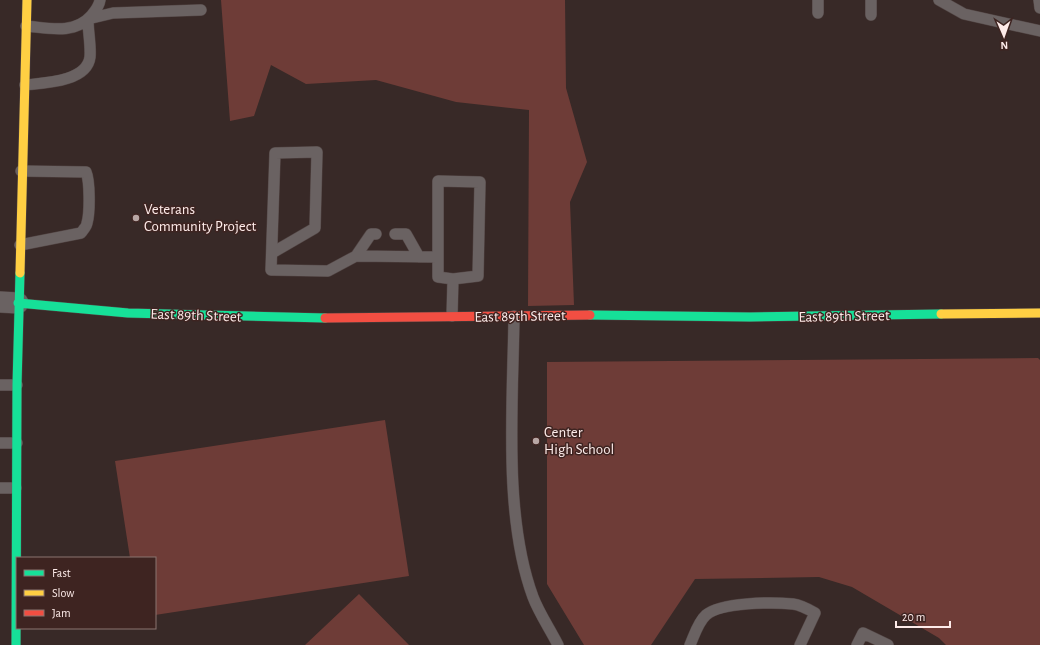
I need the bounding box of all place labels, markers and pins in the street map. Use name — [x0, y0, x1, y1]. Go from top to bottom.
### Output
place label: Veterans Community Project — [144, 202, 257, 234]
marker: Veterans Community Project — [131, 213, 141, 223]
place label: Center High School — [544, 425, 614, 457]
marker: Center High School — [531, 436, 541, 446]

